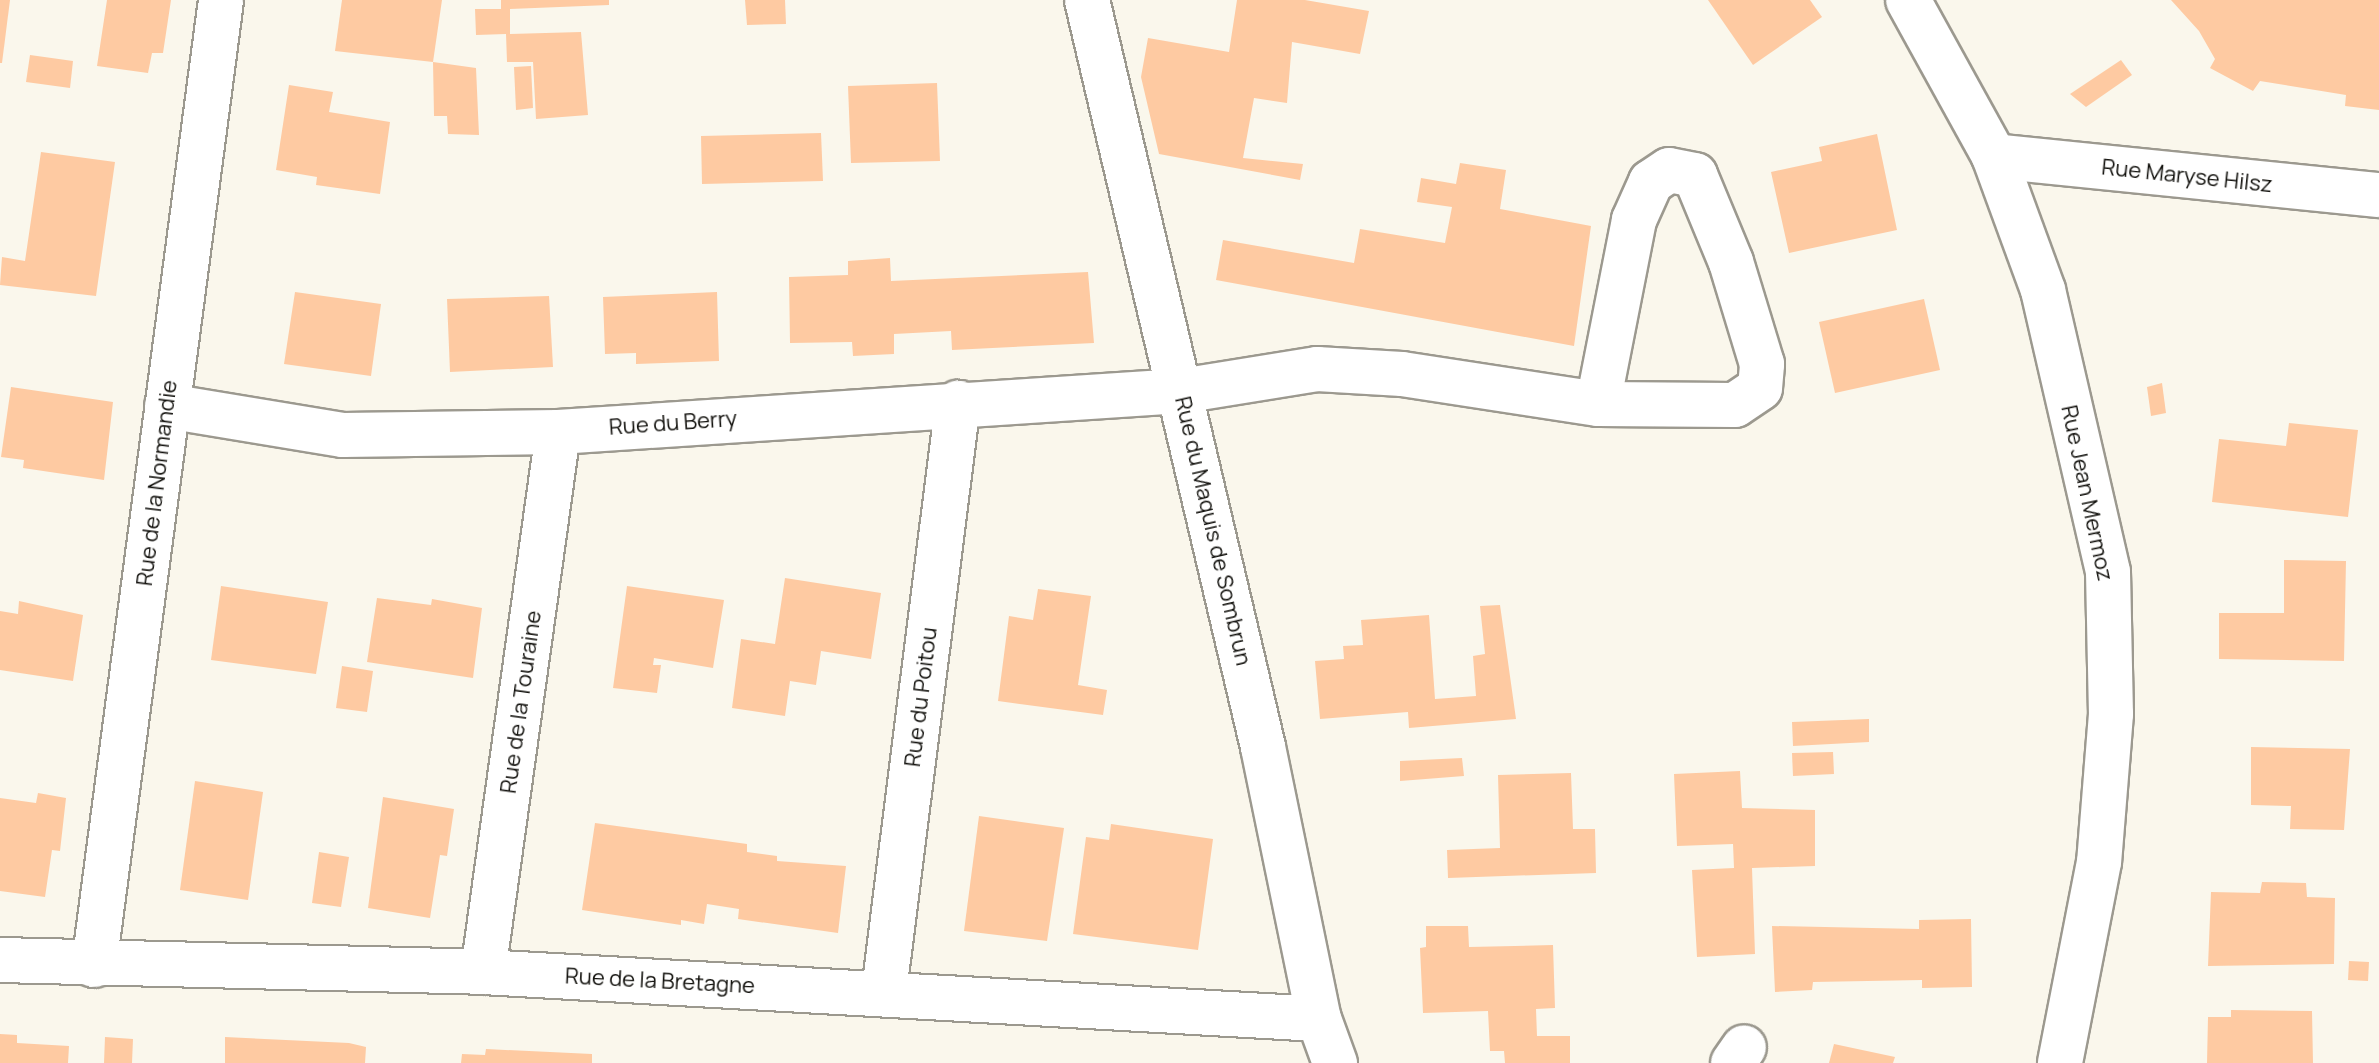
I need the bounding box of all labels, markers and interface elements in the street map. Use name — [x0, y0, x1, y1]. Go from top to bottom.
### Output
street label: Rue Maryse Hilsz — [2100, 154, 2274, 198]
street label: Rue de la Normandie — [131, 379, 183, 587]
street label: Rue du Maquis de Sombrun — [1169, 394, 1257, 668]
street label: Rue Jean Mermoz — [2056, 403, 2118, 583]
street label: Rue du Berry — [608, 405, 738, 441]
street label: Rue de la Touraine — [495, 609, 547, 795]
street label: Rue du Poitou — [899, 626, 943, 768]
street label: Rue de la Bretagne — [564, 963, 756, 999]

